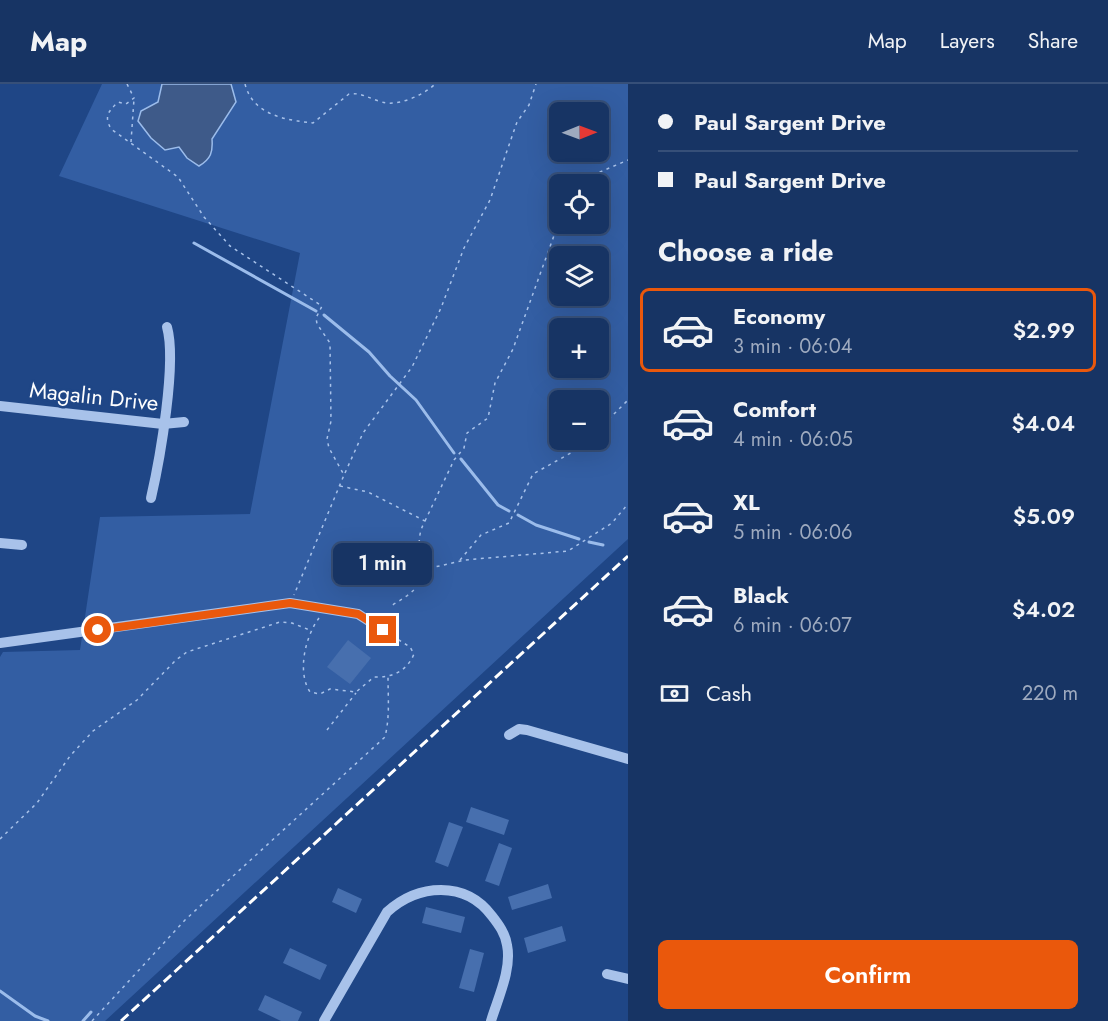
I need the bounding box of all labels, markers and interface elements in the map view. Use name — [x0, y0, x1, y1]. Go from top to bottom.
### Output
text: Map — [30, 21, 87, 62]
text: Map — [868, 26, 907, 56]
text: Layers — [940, 26, 995, 56]
text: Share — [1028, 26, 1078, 56]
north arrow — [549, 102, 609, 162]
map controls — [549, 102, 609, 450]
text: Paul Sargent Drive — [694, 106, 886, 138]
text: Paul Sargent Drive — [694, 164, 886, 196]
button: locate — [549, 174, 609, 234]
text: Choose a ride — [658, 232, 833, 271]
button: layers — [549, 246, 609, 306]
text: Economy — [733, 300, 825, 332]
icon: car — [661, 303, 715, 357]
text: $2.99 — [1013, 314, 1075, 346]
button: + — [549, 318, 609, 378]
text: 3 min · 06:04 — [733, 332, 852, 361]
street label: Magalin Drive — [28, 373, 160, 419]
button: − — [549, 390, 609, 450]
text: Comfort — [733, 393, 816, 425]
icon: car — [661, 396, 715, 450]
text: $4.04 — [1011, 407, 1075, 439]
text: 4 min · 06:05 — [733, 425, 853, 454]
text: XL — [733, 486, 760, 518]
icon: car — [661, 489, 715, 543]
text: $5.09 — [1013, 500, 1075, 532]
text: 5 min · 06:06 — [733, 518, 853, 547]
callout: 1 min — [334, 543, 433, 585]
text: 1 min — [358, 549, 407, 578]
text: Black — [733, 579, 789, 611]
icon: car — [661, 582, 715, 636]
text: $4.02 — [1012, 593, 1075, 625]
text: 6 min · 06:07 — [733, 611, 852, 640]
route start — [84, 616, 111, 643]
route end — [369, 616, 396, 643]
icon: cash — [658, 677, 691, 710]
text: Cash — [706, 677, 752, 709]
text: 220 m — [1022, 679, 1078, 708]
button: Confirm — [658, 940, 1078, 1009]

